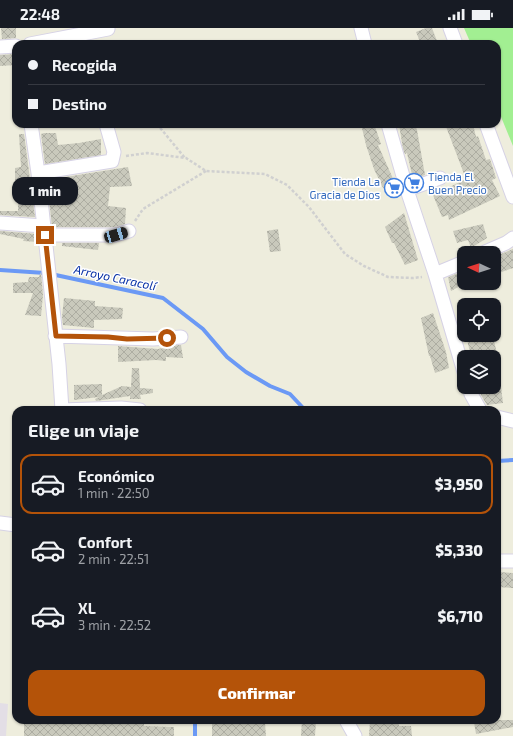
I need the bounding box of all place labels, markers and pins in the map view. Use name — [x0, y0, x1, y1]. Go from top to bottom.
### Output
place label: Tienda El Buen Precio — [428, 170, 487, 196]
supermarket icon: Tienda El Buen Precio — [403, 172, 425, 194]
place label: Tienda La Gracia de Dios — [310, 175, 380, 201]
supermarket icon: Tienda La Gracia de Dios — [383, 177, 405, 199]

